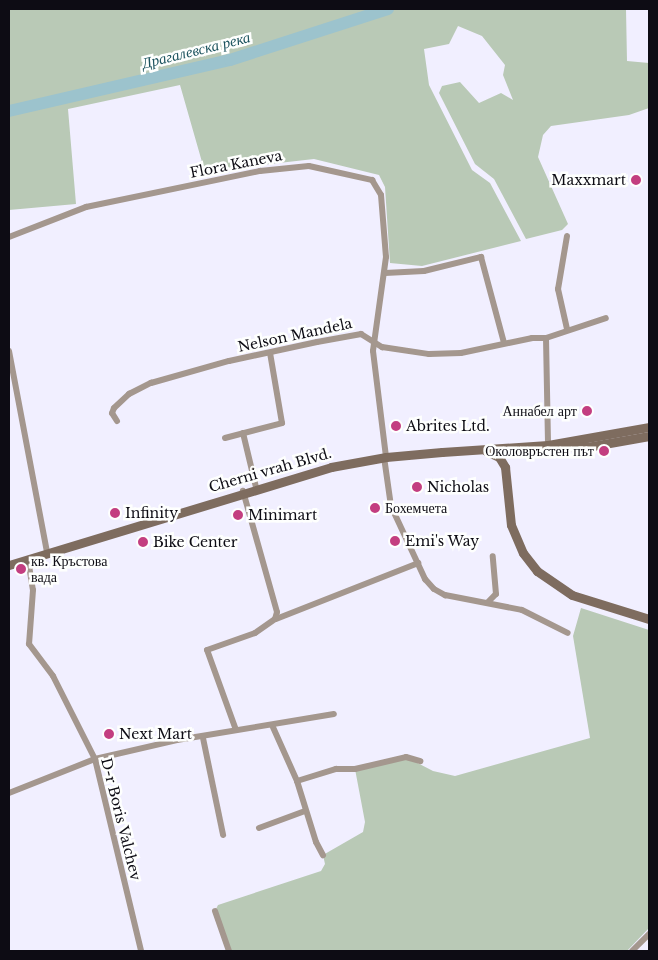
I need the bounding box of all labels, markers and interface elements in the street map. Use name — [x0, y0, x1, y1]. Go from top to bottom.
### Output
water label: Драгалевска река — [140, 28, 252, 72]
street label: Flora Kaneva — [188, 147, 284, 181]
place label: Maxxmart — [551, 172, 626, 188]
marker: Maxxmart — [630, 174, 642, 186]
street label: Nelson Mandela — [236, 315, 354, 355]
place label: Аннабел арт — [502, 403, 577, 419]
marker: Аннабел арт — [581, 405, 593, 417]
place label: Abrites Ltd. — [406, 418, 490, 434]
marker: Abrites Ltd. — [390, 420, 402, 432]
place label: Околовръстен път — [485, 443, 594, 459]
street label: Cherni vrah Blvd. — [207, 444, 333, 496]
marker: Околовръстен път — [598, 445, 610, 457]
place label: Nicholas — [427, 479, 489, 495]
marker: Nicholas — [411, 481, 423, 493]
place label: Бохемчета — [385, 500, 447, 516]
marker: Бохемчета — [369, 502, 381, 514]
place label: Infinity — [125, 505, 178, 521]
marker: Infinity — [109, 507, 121, 519]
place label: Minimart — [248, 507, 317, 523]
marker: Minimart — [232, 509, 244, 521]
place label: Emi's Way — [405, 533, 480, 549]
place label: Bike Center — [153, 534, 238, 550]
marker: Emi's Way — [389, 535, 401, 547]
marker: Bike Center — [137, 536, 149, 548]
place label: кв. Кръстова вада — [31, 553, 108, 586]
marker: кв. Кръстова вада — [15, 563, 27, 575]
place label: Next Mart — [119, 726, 192, 742]
marker: Next Mart — [103, 728, 115, 740]
street label: D-r Boris Valchev — [98, 755, 144, 883]

